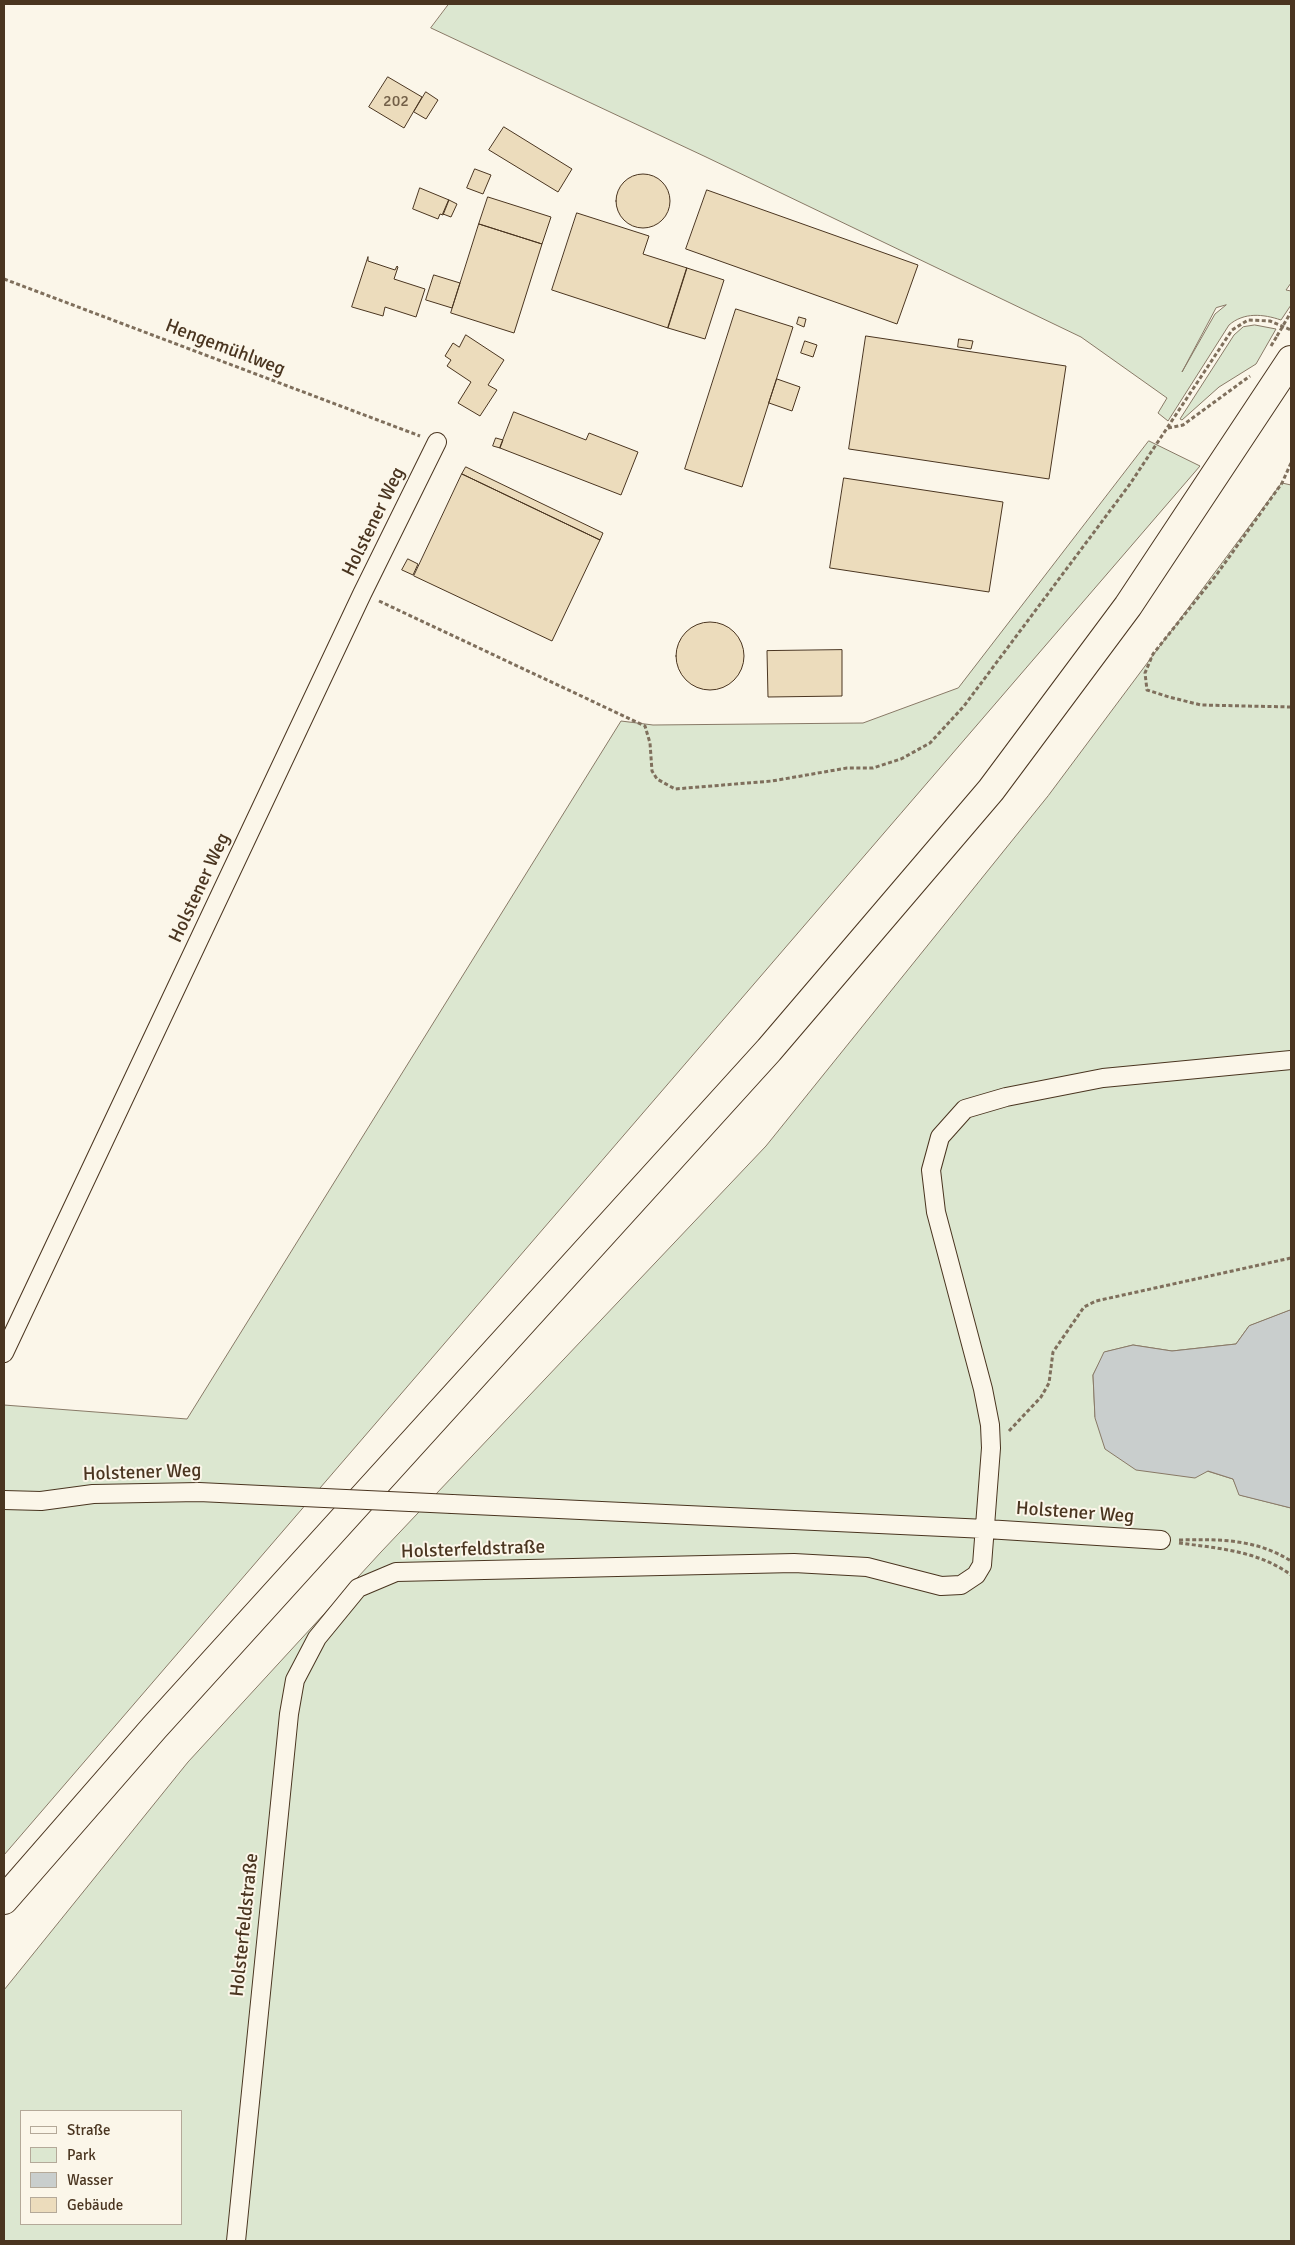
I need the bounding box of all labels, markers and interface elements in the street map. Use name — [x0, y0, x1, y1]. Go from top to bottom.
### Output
house number: 202 — [383, 92, 409, 112]
street label: Hengemühlweg — [162, 315, 288, 381]
street label: Holstener Weg — [338, 464, 410, 580]
street label: Holstener Weg — [165, 829, 235, 947]
street label: Holstener Weg — [82, 1460, 202, 1486]
street label: Holstener Weg — [1015, 1497, 1135, 1529]
street label: Holsterfeldstraße — [401, 1536, 545, 1564]
street label: Holsterfeldstraße — [226, 1852, 264, 1998]
legend — [20, 2110, 182, 2225]
text: Straße — [67, 2121, 111, 2139]
text: Park — [67, 2146, 96, 2164]
text: Wasser — [67, 2171, 113, 2189]
text: Gebäude — [67, 2196, 123, 2214]

